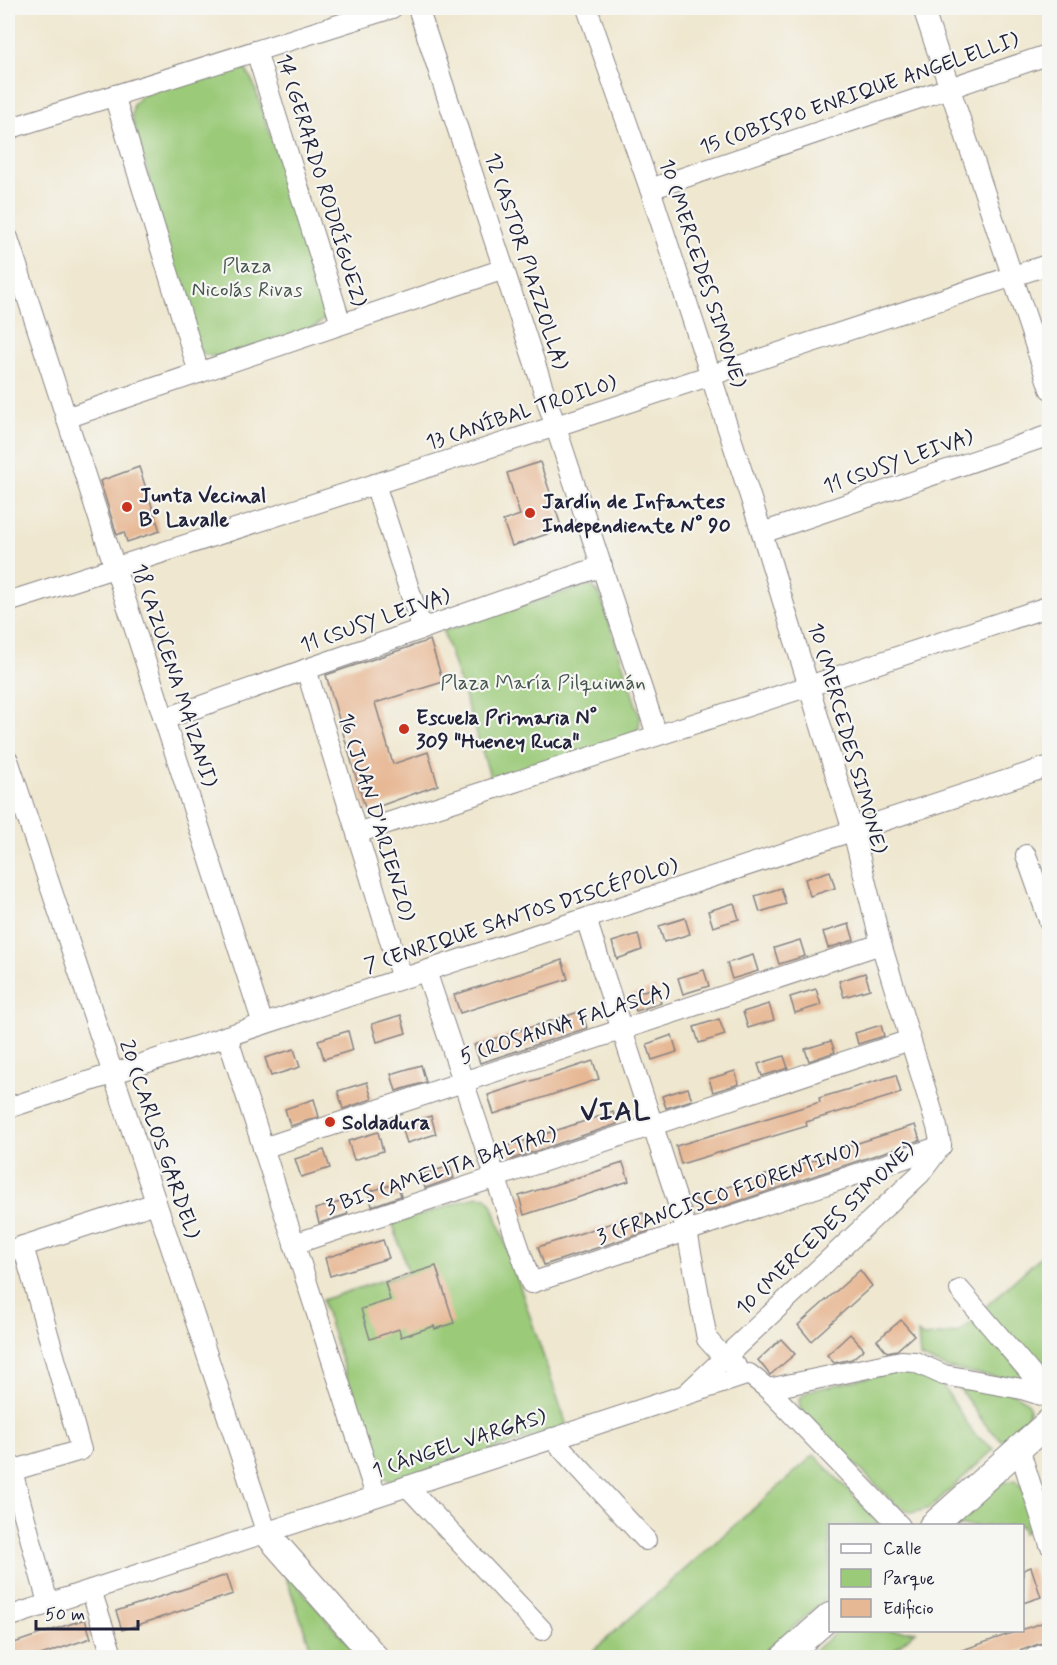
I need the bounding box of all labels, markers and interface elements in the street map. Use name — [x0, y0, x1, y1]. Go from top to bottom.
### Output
street label: 15 (OBISPO ENRIQUE ANGELELLI) — [696, 26, 1023, 162]
street label: 14 (GERARDO RODRÍGUEZ) — [269, 50, 373, 311]
street label: 12 (ASTOR PIAZZOLLA) — [478, 149, 575, 374]
street label: 10 (MERCEDES SIMONE) — [652, 155, 752, 392]
park label: Plaza Nicolás Rivas — [192, 252, 302, 304]
street label: 13 (ANÍBAL TROILO) — [422, 369, 621, 457]
street label: 11 (SUSY LEIVA) — [819, 423, 978, 501]
place label: Junta Vecinal B° Lavalle — [139, 482, 266, 534]
place label: Jardín de Infantes Independiente N° 90 — [542, 488, 731, 540]
marker: Junta Vecinal B° Lavalle — [120, 500, 134, 514]
marker: Jardín de Infantes Independiente N° 90 — [523, 506, 537, 520]
street label: 18 (AZUCENA MAIZANI) — [125, 560, 224, 791]
street label: 11 (SUSY LEIVA) — [296, 582, 455, 660]
street label: 10 (MERCEDES SIMONE) — [801, 620, 894, 857]
park label: Plaza María Pilquimán — [440, 669, 646, 697]
place label: Escuela Primaria N° 309 "Hueney Ruca" — [416, 704, 597, 756]
street label: 16 (JUAN D'ARIENZO) — [331, 710, 421, 925]
marker: Escuela Primaria N° 309 "Hueney Ruca" — [397, 722, 411, 736]
street label: 7 (ENRIQUE SANTOS DISCÉPOLO) — [361, 852, 682, 980]
street label: 5 (ROSANNA FALASCA) — [456, 976, 675, 1071]
street label: 20 (CARLOS GARDEL) — [112, 1036, 206, 1243]
district label: VIAL — [580, 1095, 652, 1130]
place label: Soldadura — [342, 1109, 430, 1137]
marker: Soldadura — [323, 1115, 337, 1129]
street label: 3 BIS (AMELITA BALTAR) — [322, 1120, 561, 1222]
street label: 3 (FRANCISCO FIORENTINO) — [593, 1135, 864, 1251]
street label: 10 (MERCEDES SIMONE) — [730, 1135, 922, 1322]
street label: 1 (ÁNGEL VARGAS) — [369, 1402, 550, 1485]
legend — [829, 1524, 1024, 1632]
text: Calle — [883, 1537, 922, 1561]
text: Parque — [883, 1567, 935, 1591]
scale bar — [36, 1593, 138, 1631]
text: Edificio — [883, 1597, 934, 1621]
text: 50 m — [45, 1603, 85, 1627]

